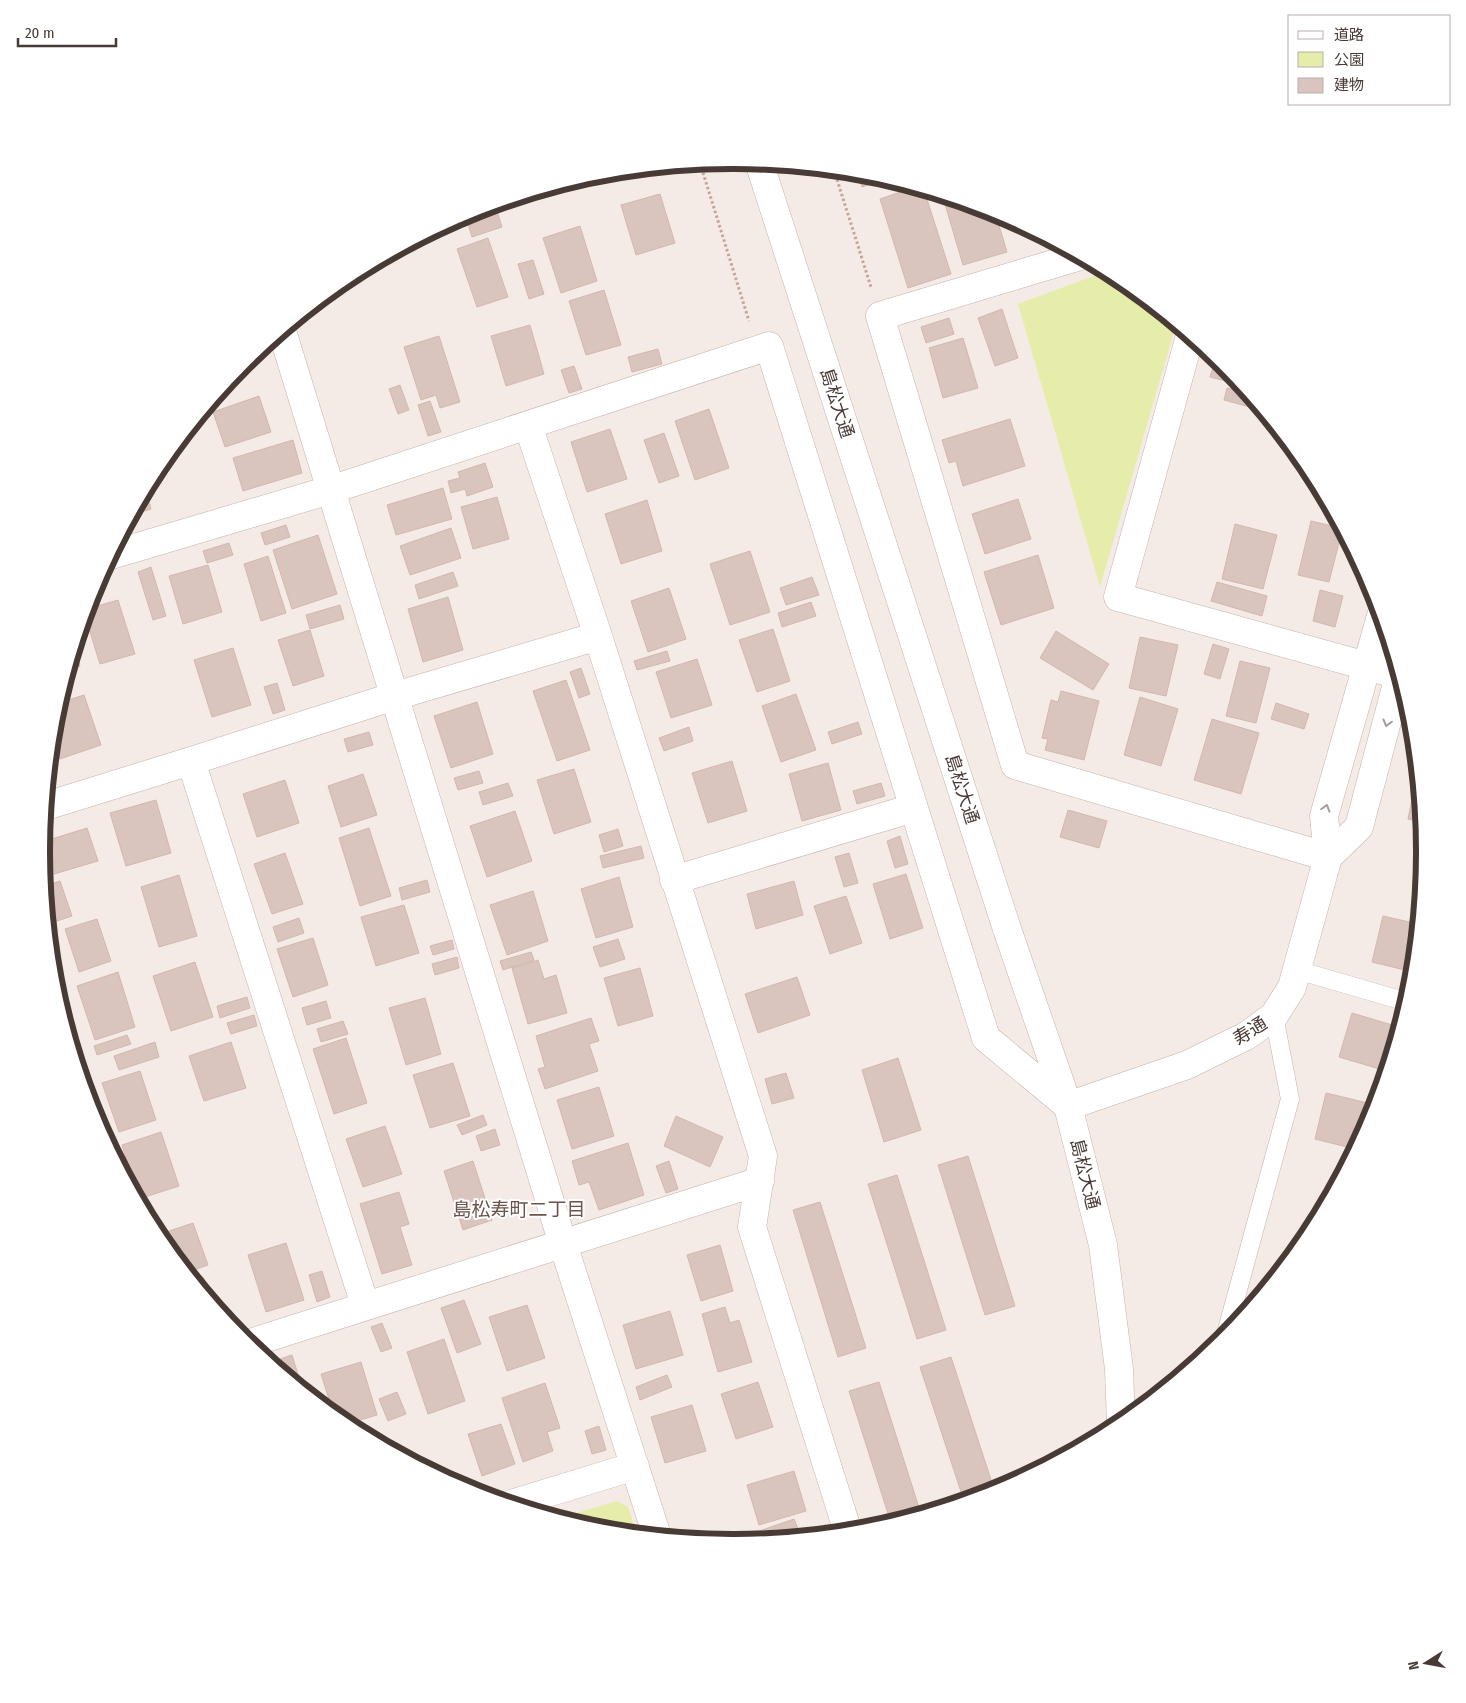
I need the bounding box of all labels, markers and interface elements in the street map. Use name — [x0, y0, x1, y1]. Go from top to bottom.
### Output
scale bar — [18, 15, 115, 47]
legend — [1288, 15, 1451, 105]
text: 20 m — [25, 24, 55, 42]
text: 道路 — [1334, 26, 1364, 44]
text: 公園 — [1334, 51, 1364, 69]
text: 建物 — [1334, 76, 1364, 94]
street label: 島松大通 — [815, 365, 859, 441]
one-way arrow — [1382, 719, 1392, 727]
street label: 島松大通 — [940, 751, 984, 827]
one-way arrow — [1321, 805, 1331, 813]
street label: 寿通 — [1229, 1012, 1271, 1050]
street label: 島松大通 — [1066, 1136, 1104, 1212]
district label: 島松寿町二丁目 — [452, 1198, 586, 1221]
north arrow — [1401, 1638, 1451, 1688]
text: N — [1405, 1660, 1423, 1671]

